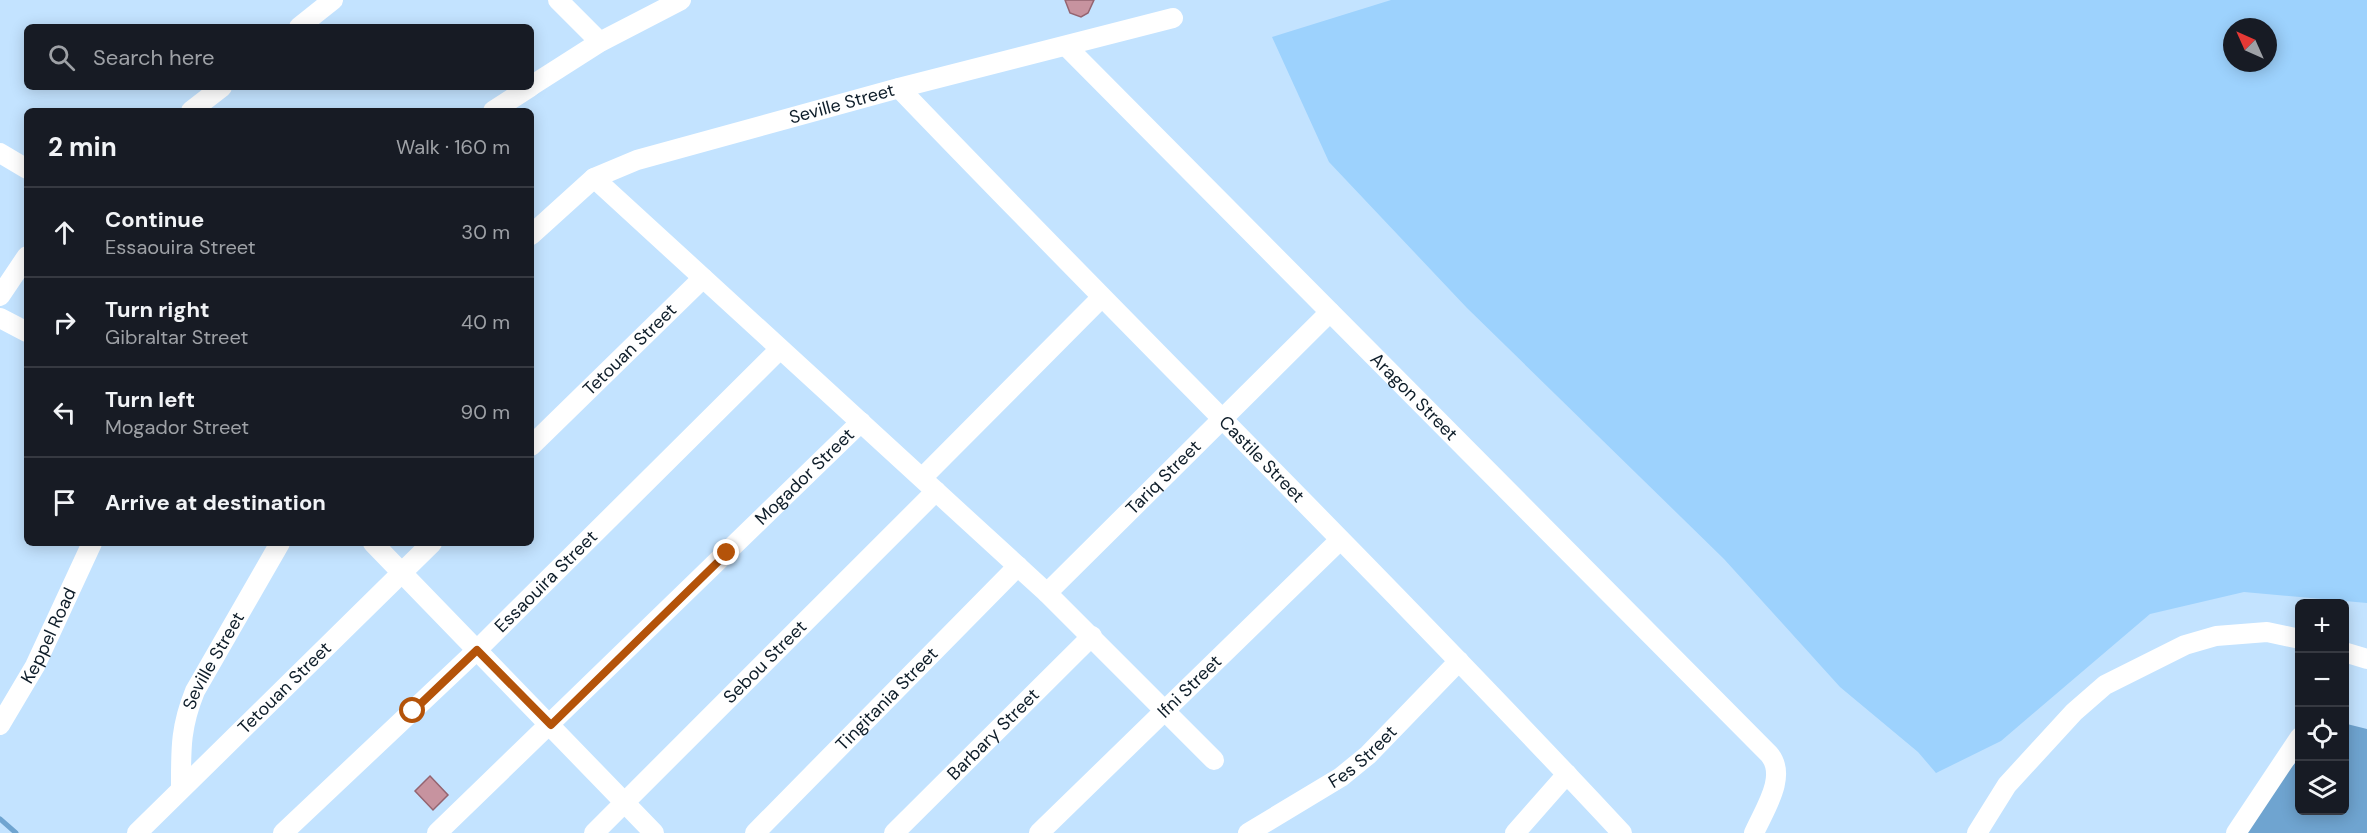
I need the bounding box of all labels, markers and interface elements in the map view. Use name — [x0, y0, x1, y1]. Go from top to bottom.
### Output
north arrow — [2223, 18, 2277, 72]
search box — [24, 24, 534, 90]
icon: search — [45, 41, 78, 74]
text: Search here — [93, 43, 214, 72]
street label: Seville Street — [786, 78, 897, 130]
text: 2 min — [48, 130, 117, 164]
text: Walk · 160 m — [396, 134, 510, 160]
text: Continue — [105, 205, 204, 234]
icon: ahead — [48, 216, 81, 249]
text: 30 m — [461, 219, 510, 245]
text: Essaouira Street — [105, 234, 256, 260]
text: Turn right — [105, 295, 210, 324]
street label: Tetouan Street — [578, 298, 682, 401]
icon: right — [48, 306, 81, 339]
text: 40 m — [461, 309, 510, 335]
text: Gibraltar Street — [105, 324, 248, 350]
street label: Aragon Street — [1365, 347, 1463, 446]
text: Turn left — [105, 385, 195, 414]
icon: left — [48, 396, 81, 429]
text: 90 m — [461, 399, 510, 425]
street label: Castile Street — [1214, 410, 1310, 508]
text: Mogador Street — [105, 414, 249, 440]
street label: Mogador Street — [750, 423, 860, 530]
street label: Tariq Street — [1121, 435, 1206, 520]
icon: arrive — [48, 486, 81, 519]
text: Arrive at destination — [105, 488, 326, 517]
street label: Essaouira Street — [489, 525, 603, 638]
route end — [713, 539, 739, 565]
street label: Keppel Road — [15, 584, 82, 688]
map controls — [2295, 599, 2349, 815]
button: + — [2295, 599, 2349, 653]
street label: Seville Street — [177, 608, 250, 713]
street label: Sebou Street — [718, 615, 812, 709]
street label: Tetouan Street — [233, 636, 337, 739]
street label: Tingitania Street — [831, 642, 943, 756]
street label: Ifni Street — [1152, 650, 1227, 723]
button: − — [2295, 653, 2349, 707]
street label: Barbary Street — [942, 683, 1045, 785]
route start — [399, 697, 425, 723]
button: locate — [2295, 707, 2349, 761]
street label: Fes Street — [1324, 720, 1402, 794]
button: layers — [2295, 761, 2349, 815]

